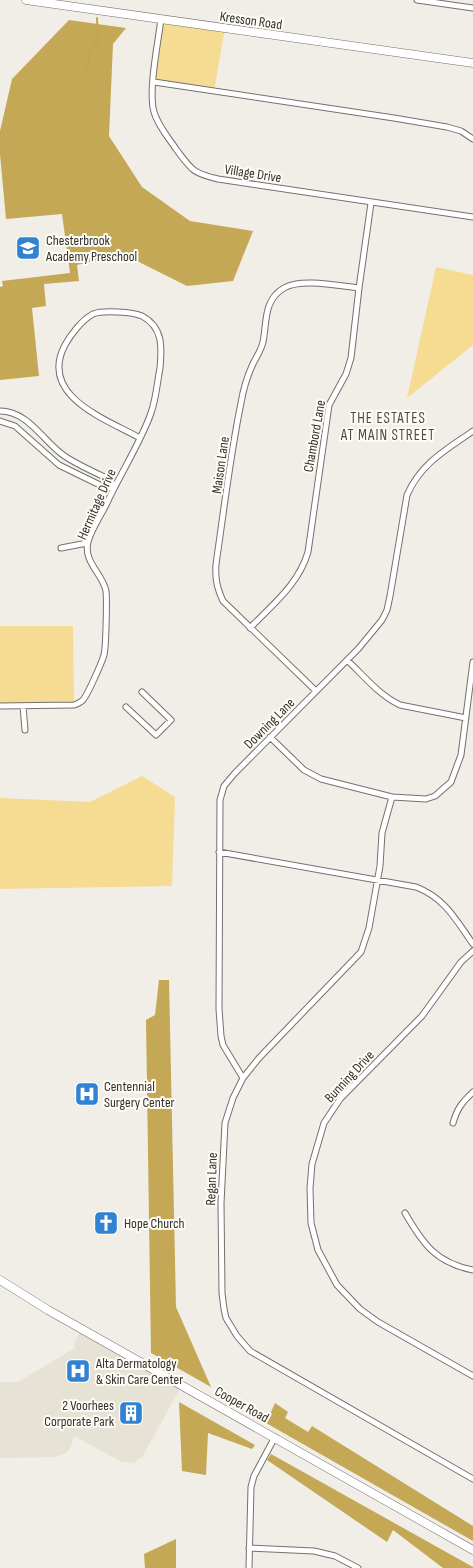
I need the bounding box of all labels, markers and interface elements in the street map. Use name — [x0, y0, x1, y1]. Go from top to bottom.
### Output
street label: Kresson Road — [219, 8, 283, 33]
street label: Village Drive — [223, 161, 283, 186]
place label: Chesterbrook Academy Preschool — [45, 232, 137, 265]
school or university icon: Chesterbrook Academy Preschool — [15, 235, 41, 261]
street label: Chambord Lane — [300, 399, 329, 473]
district label: THE ESTATES AT MAIN STREET — [340, 409, 435, 445]
street label: Maison Lane — [208, 435, 233, 495]
street label: Hermitage Drive — [73, 466, 120, 542]
street label: Downing Lane — [240, 694, 298, 752]
street label: Bunning Drive — [321, 1047, 378, 1106]
place label: Centennial Surgery Center — [104, 1078, 175, 1111]
hospital icon: Centennial Surgery Center — [74, 1081, 100, 1107]
street label: Regan Lane — [202, 1152, 221, 1206]
church icon: Hope Church — [93, 1210, 119, 1236]
place label: Hope Church — [124, 1215, 185, 1232]
place label: Alta Dermatology & Skin Care Center — [95, 1355, 183, 1388]
hospital icon: Alta Dermatology & Skin Care Center — [65, 1358, 91, 1384]
street label: Cooper Road — [212, 1383, 272, 1426]
place label: 2 Voorhees Corporate Park — [44, 1397, 115, 1430]
building icon: 2 Voorhees Corporate Park — [118, 1400, 144, 1426]

